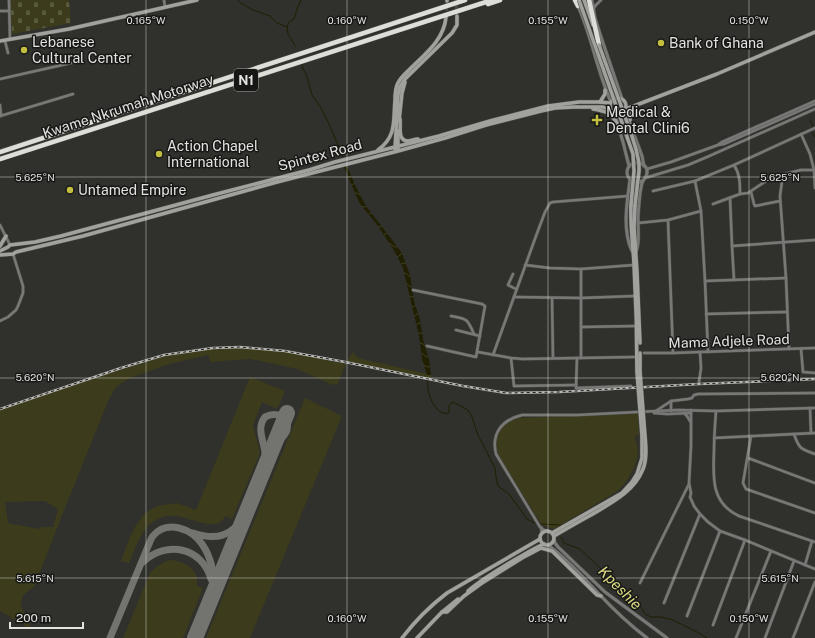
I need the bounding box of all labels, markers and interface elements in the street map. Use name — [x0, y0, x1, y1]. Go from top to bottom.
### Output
text: 0.165°W — [126, 14, 166, 26]
text: 0.160°W — [328, 14, 367, 26]
text: 0.155°W — [528, 14, 568, 26]
text: 0.150°W — [729, 14, 769, 26]
place label: Lebanese Cultural Center — [32, 34, 132, 66]
place label: Bank of Ghana — [669, 35, 764, 51]
marker: Bank of Ghana — [656, 38, 666, 48]
marker: Lebanese Cultural Center — [19, 45, 29, 55]
road number: N1 — [234, 69, 258, 91]
street label: Kwame Nkrumah Motorway — [41, 71, 216, 141]
place label: Medical & Dental Clini6 — [606, 104, 690, 136]
marker: Medical & Dental Clini6 — [591, 114, 603, 126]
street label: Spintex Road — [276, 136, 364, 174]
place label: Action Chapel International — [167, 138, 258, 170]
marker: Action Chapel International — [154, 149, 164, 159]
text: 5.625°N — [15, 171, 55, 183]
text: 5.625°N — [760, 171, 800, 183]
place label: Untamed Empire — [78, 182, 186, 198]
marker: Untamed Empire — [65, 185, 75, 195]
street label: Mama Adjele Road — [668, 331, 790, 351]
text: 5.620°N — [15, 371, 55, 383]
text: 5.620°N — [760, 371, 800, 383]
water label: Kpeshie — [595, 562, 646, 613]
text: 5.615°N — [16, 572, 54, 584]
text: 5.615°N — [761, 572, 799, 584]
scale bar — [10, 604, 83, 630]
text: 200 m — [16, 611, 51, 625]
text: 0.160°W — [328, 612, 367, 624]
text: 0.155°W — [528, 612, 568, 624]
text: 0.150°W — [729, 612, 769, 624]

